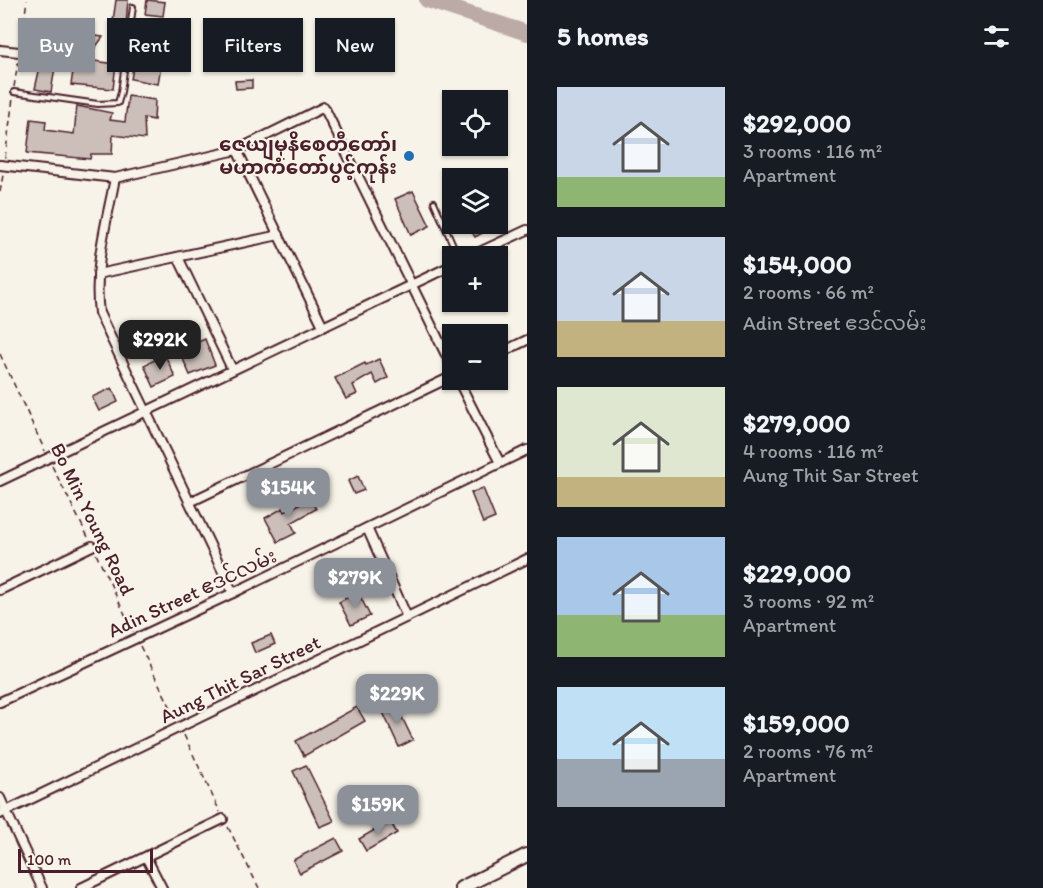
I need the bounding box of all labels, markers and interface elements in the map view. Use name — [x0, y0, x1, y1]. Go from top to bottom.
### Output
chip: Buy — [18, 18, 95, 72]
chip: Rent — [107, 18, 191, 72]
chip: Filters — [203, 18, 303, 72]
chip: New — [315, 18, 395, 72]
text: 5 homes — [557, 20, 649, 52]
icon: filters — [980, 20, 1013, 53]
map controls — [442, 90, 508, 390]
button: locate — [442, 90, 508, 156]
text: $292,000 — [743, 107, 851, 139]
icon: home — [605, 111, 677, 183]
place label: ဇေယျမုနိစေတီတော်၊ မဟာကံတော်ပွင့်ကုန်း — [219, 131, 397, 183]
text: 3 rooms · 116 m² — [743, 139, 882, 163]
marker: ဇေယျမုနိစေတီတော်၊ မဟာကံတော်ပွင့်ကုန်း — [402, 149, 416, 163]
text: Apartment — [743, 163, 836, 187]
button: layers — [442, 168, 508, 234]
button: + — [442, 246, 508, 312]
text: $154,000 — [743, 248, 852, 280]
icon: home — [605, 261, 677, 333]
text: 2 rooms · 66 m² — [743, 280, 874, 304]
text: Adin Street ဧဒင်လမ်း — [743, 311, 926, 335]
pin: $292K — [118, 320, 202, 371]
button: − — [442, 324, 508, 390]
text: $292K — [133, 327, 187, 351]
text: $279,000 — [743, 407, 851, 439]
icon: home — [605, 411, 677, 483]
street label: Bo Min Young Road — [46, 439, 140, 599]
text: 4 rooms · 116 m² — [743, 439, 883, 463]
text: Aung Thit Sar Street — [743, 463, 919, 487]
pin: $154K — [246, 468, 330, 519]
text: $154K — [261, 475, 315, 499]
street label: Adin Street ဧဒင်လမ်း — [103, 542, 280, 643]
text: $229,000 — [743, 557, 851, 589]
pin: $279K — [313, 558, 397, 609]
icon: home — [605, 561, 677, 633]
text: $279K — [328, 565, 382, 589]
text: 3 rooms · 92 m² — [743, 589, 874, 613]
text: Apartment — [743, 613, 836, 637]
street label: Aung Thit Sar Street — [156, 630, 325, 728]
pin: $229K — [355, 674, 439, 725]
text: $229K — [370, 681, 424, 705]
text: $159,000 — [743, 707, 850, 739]
icon: home — [605, 711, 677, 783]
text: 2 rooms · 76 m² — [743, 739, 873, 763]
text: Apartment — [743, 763, 836, 787]
pin: $159K — [336, 785, 420, 836]
text: $159K — [351, 792, 405, 816]
scale bar — [18, 846, 153, 874]
text: 100 m — [27, 850, 71, 869]

